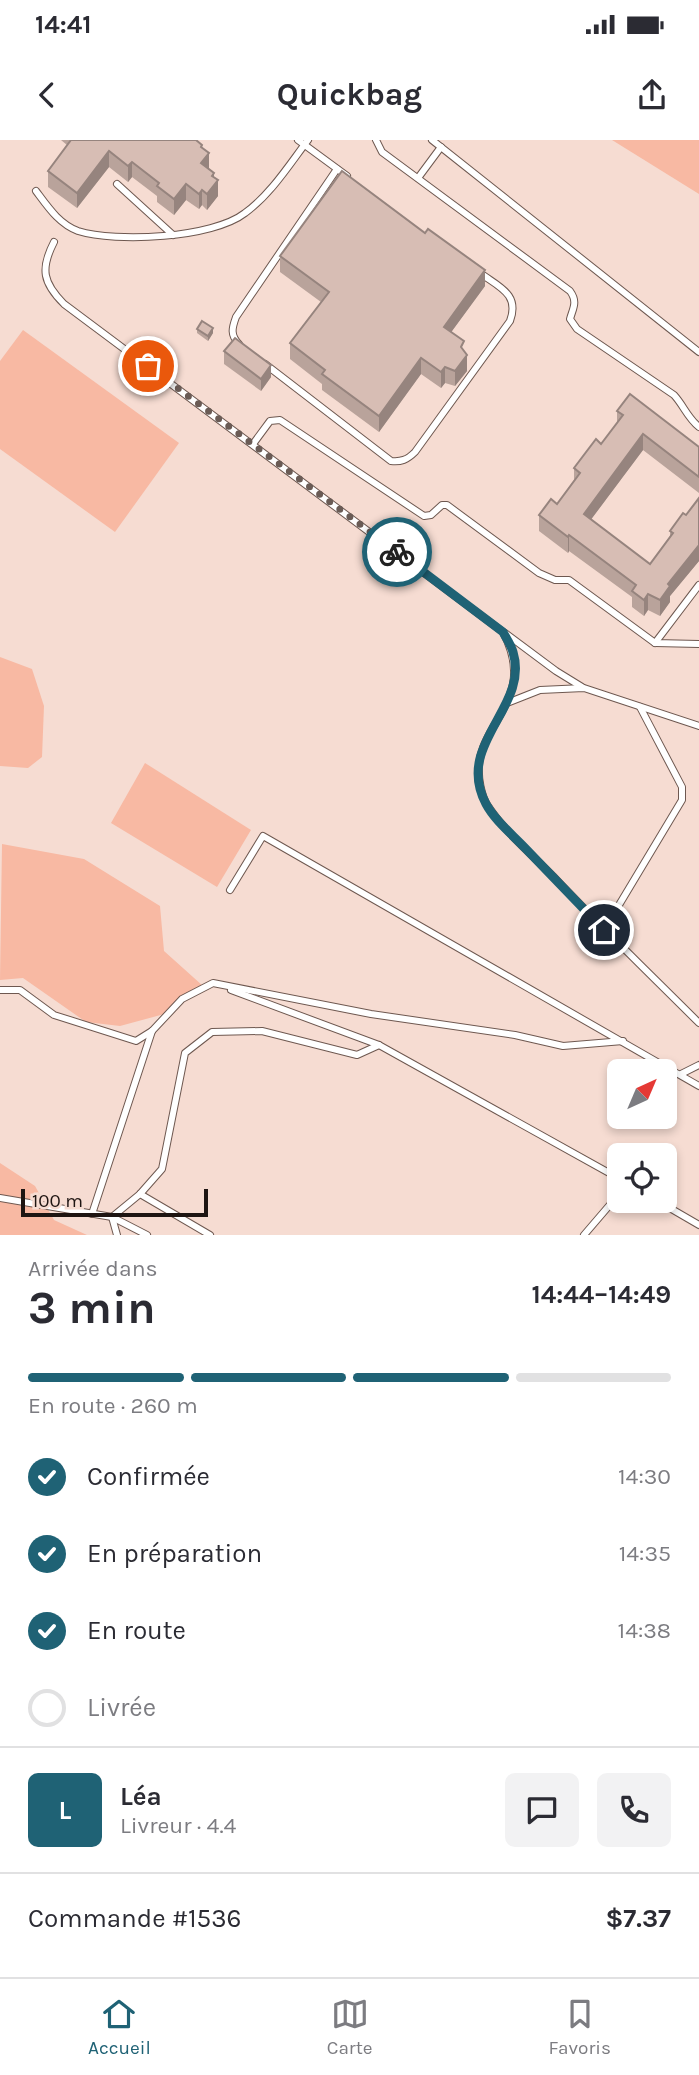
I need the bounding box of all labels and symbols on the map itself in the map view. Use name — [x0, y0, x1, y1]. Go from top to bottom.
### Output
pin — [118, 336, 178, 396]
courier — [362, 517, 432, 587]
pin — [574, 900, 634, 960]
north arrow — [607, 1059, 677, 1129]
scale bar — [21, 1186, 208, 1218]

